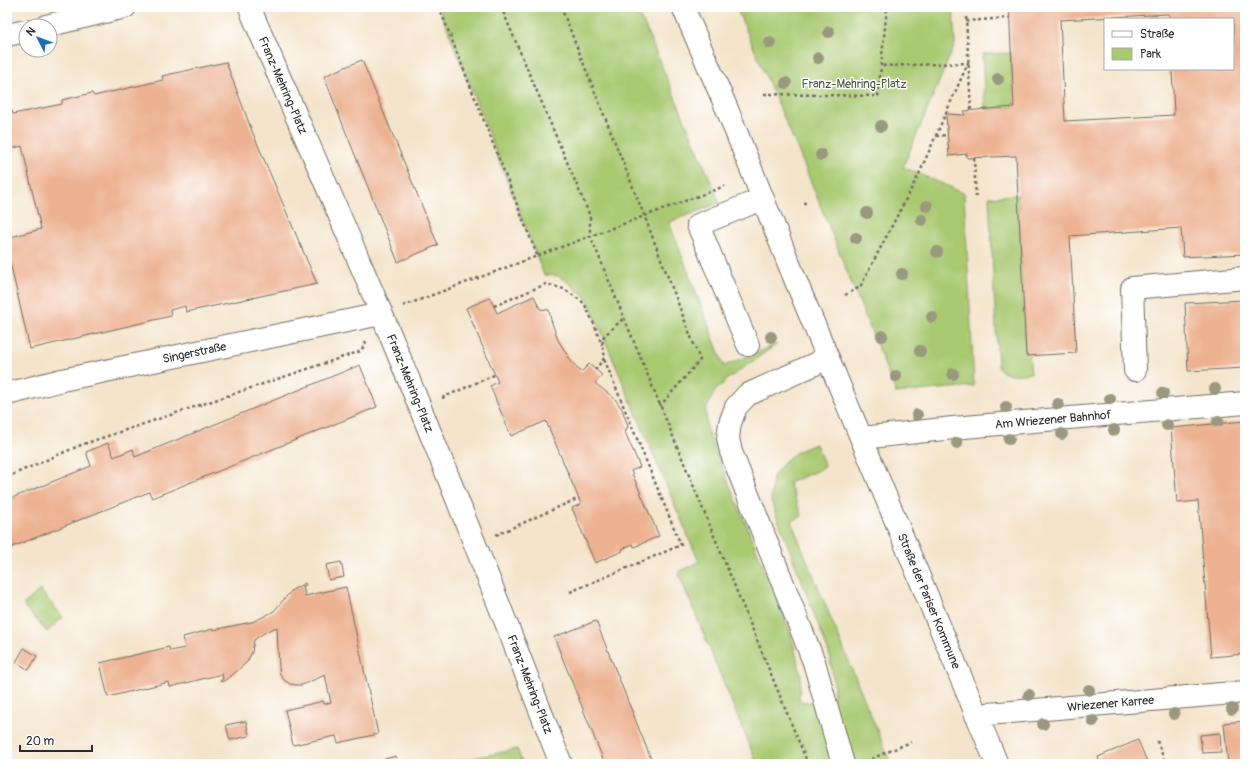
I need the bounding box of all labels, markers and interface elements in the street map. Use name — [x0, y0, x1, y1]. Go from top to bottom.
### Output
north arrow — [18, 18, 58, 58]
legend — [1104, 18, 1234, 70]
text: N — [24, 24, 39, 39]
text: Straße — [1140, 27, 1174, 42]
street label: Franz-Mehring-Platz — [255, 34, 310, 137]
text: Park — [1140, 47, 1161, 62]
park label: Franz-Mehring-Platz — [802, 77, 906, 92]
street label: Franz-Mehring-Platz — [383, 332, 436, 435]
street label: Singerstraße — [161, 339, 228, 367]
street label: Am Wriezener Bahnhof — [994, 407, 1112, 432]
street label: Straße der Pariser Kommune — [894, 531, 964, 671]
street label: Franz-Mehring-Platz — [504, 633, 556, 736]
street label: Wriezener Karree — [1066, 693, 1155, 715]
scale bar — [20, 727, 92, 753]
text: 20 m — [26, 734, 55, 749]

